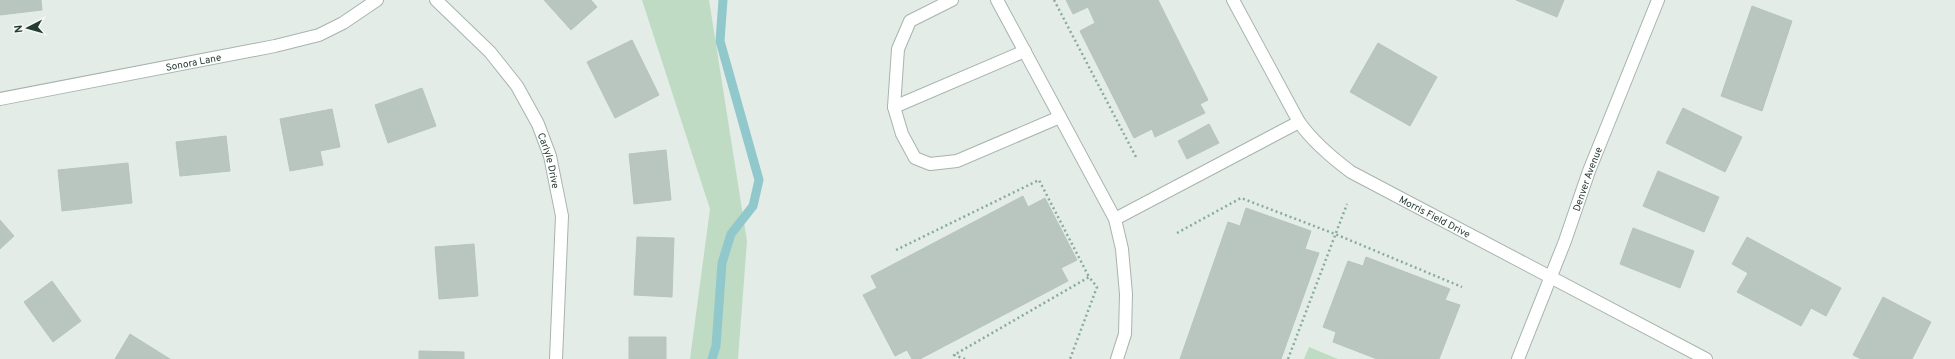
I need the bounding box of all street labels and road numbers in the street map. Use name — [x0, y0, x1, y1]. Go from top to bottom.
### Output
street label: Sonora Lane — [165, 51, 223, 75]
street label: Carlyle Drive — [534, 131, 561, 190]
street label: Denver Avenue — [1571, 145, 1606, 213]
street label: Morris Field Drive — [1396, 193, 1472, 242]

